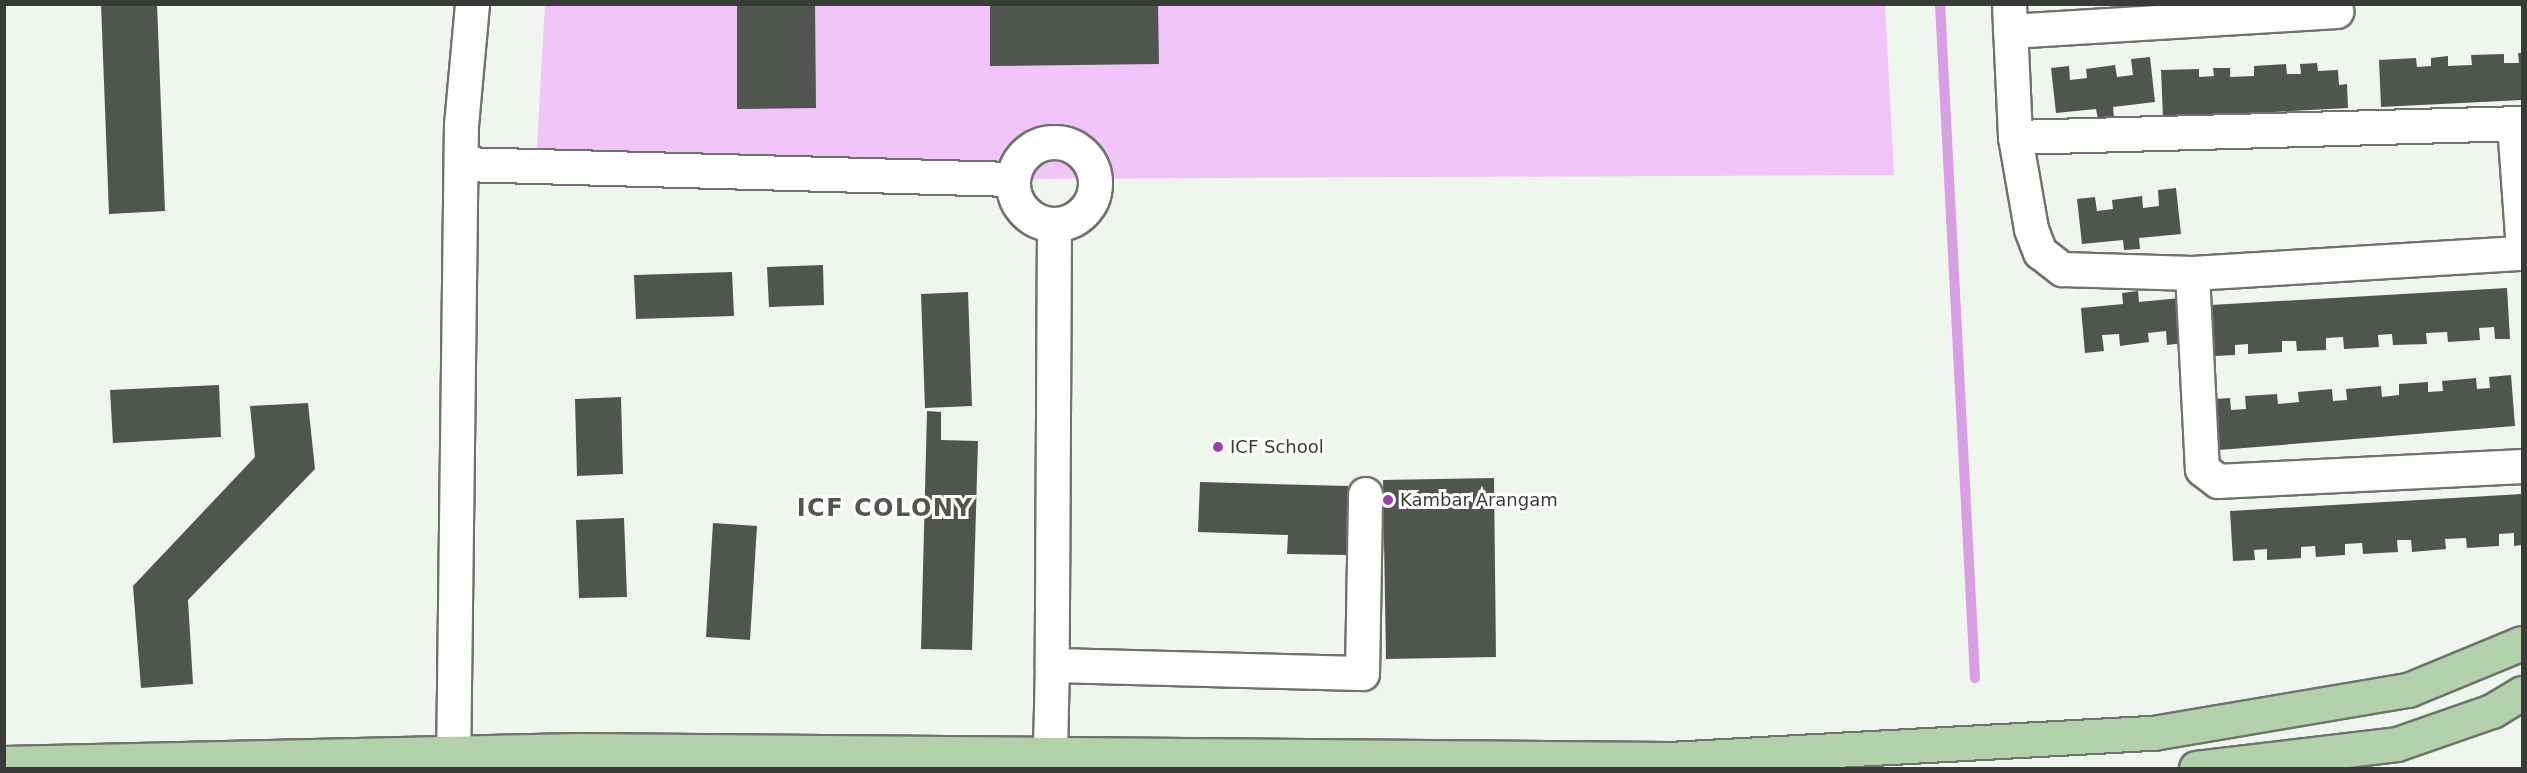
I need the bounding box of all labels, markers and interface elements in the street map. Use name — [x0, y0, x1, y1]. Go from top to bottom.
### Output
place label: ICF School — [1230, 436, 1324, 458]
marker: ICF School — [1211, 440, 1225, 454]
place label: Kambar Arangam — [1400, 489, 1558, 511]
marker: Kambar Arangam — [1381, 493, 1395, 507]
district label: ICF COLONY — [797, 495, 973, 523]

